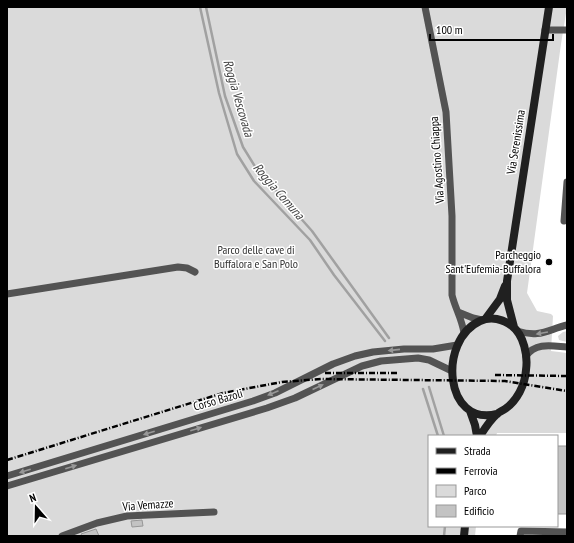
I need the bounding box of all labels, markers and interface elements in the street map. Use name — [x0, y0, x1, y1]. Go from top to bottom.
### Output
scale bar — [430, 16, 553, 42]
text: 100 m — [436, 22, 463, 37]
water label: Roggia Vescovada — [219, 58, 258, 139]
street label: Via Serenissima — [503, 108, 528, 176]
street label: Via Agostino Chiappa — [426, 116, 447, 205]
water label: Roggia Comuna — [249, 159, 308, 224]
park label: Parco delle cave di Buffalora e San Polo — [214, 242, 298, 271]
place label: Parcheggio Sant'Eufemia-Buffalora — [445, 247, 541, 276]
marker: Parcheggio Sant'Eufemia-Buffalora — [544, 257, 554, 267]
one-way arrow — [536, 330, 549, 336]
one-way arrow — [388, 347, 400, 353]
one-way arrow — [312, 384, 324, 390]
street label: Corso Bazoli — [191, 385, 244, 414]
one-way arrow — [267, 391, 279, 397]
one-way arrow — [190, 426, 202, 432]
one-way arrow — [143, 430, 155, 436]
legend — [428, 435, 558, 527]
text: Strada — [464, 443, 491, 458]
text: Ferrovia — [464, 463, 498, 478]
one-way arrow — [65, 464, 77, 470]
one-way arrow — [19, 468, 31, 474]
text: Parco — [464, 483, 486, 498]
north arrow — [16, 487, 56, 527]
text: N — [27, 490, 38, 505]
street label: Via Vemazze — [121, 495, 174, 514]
text: Edificio — [464, 503, 494, 518]

